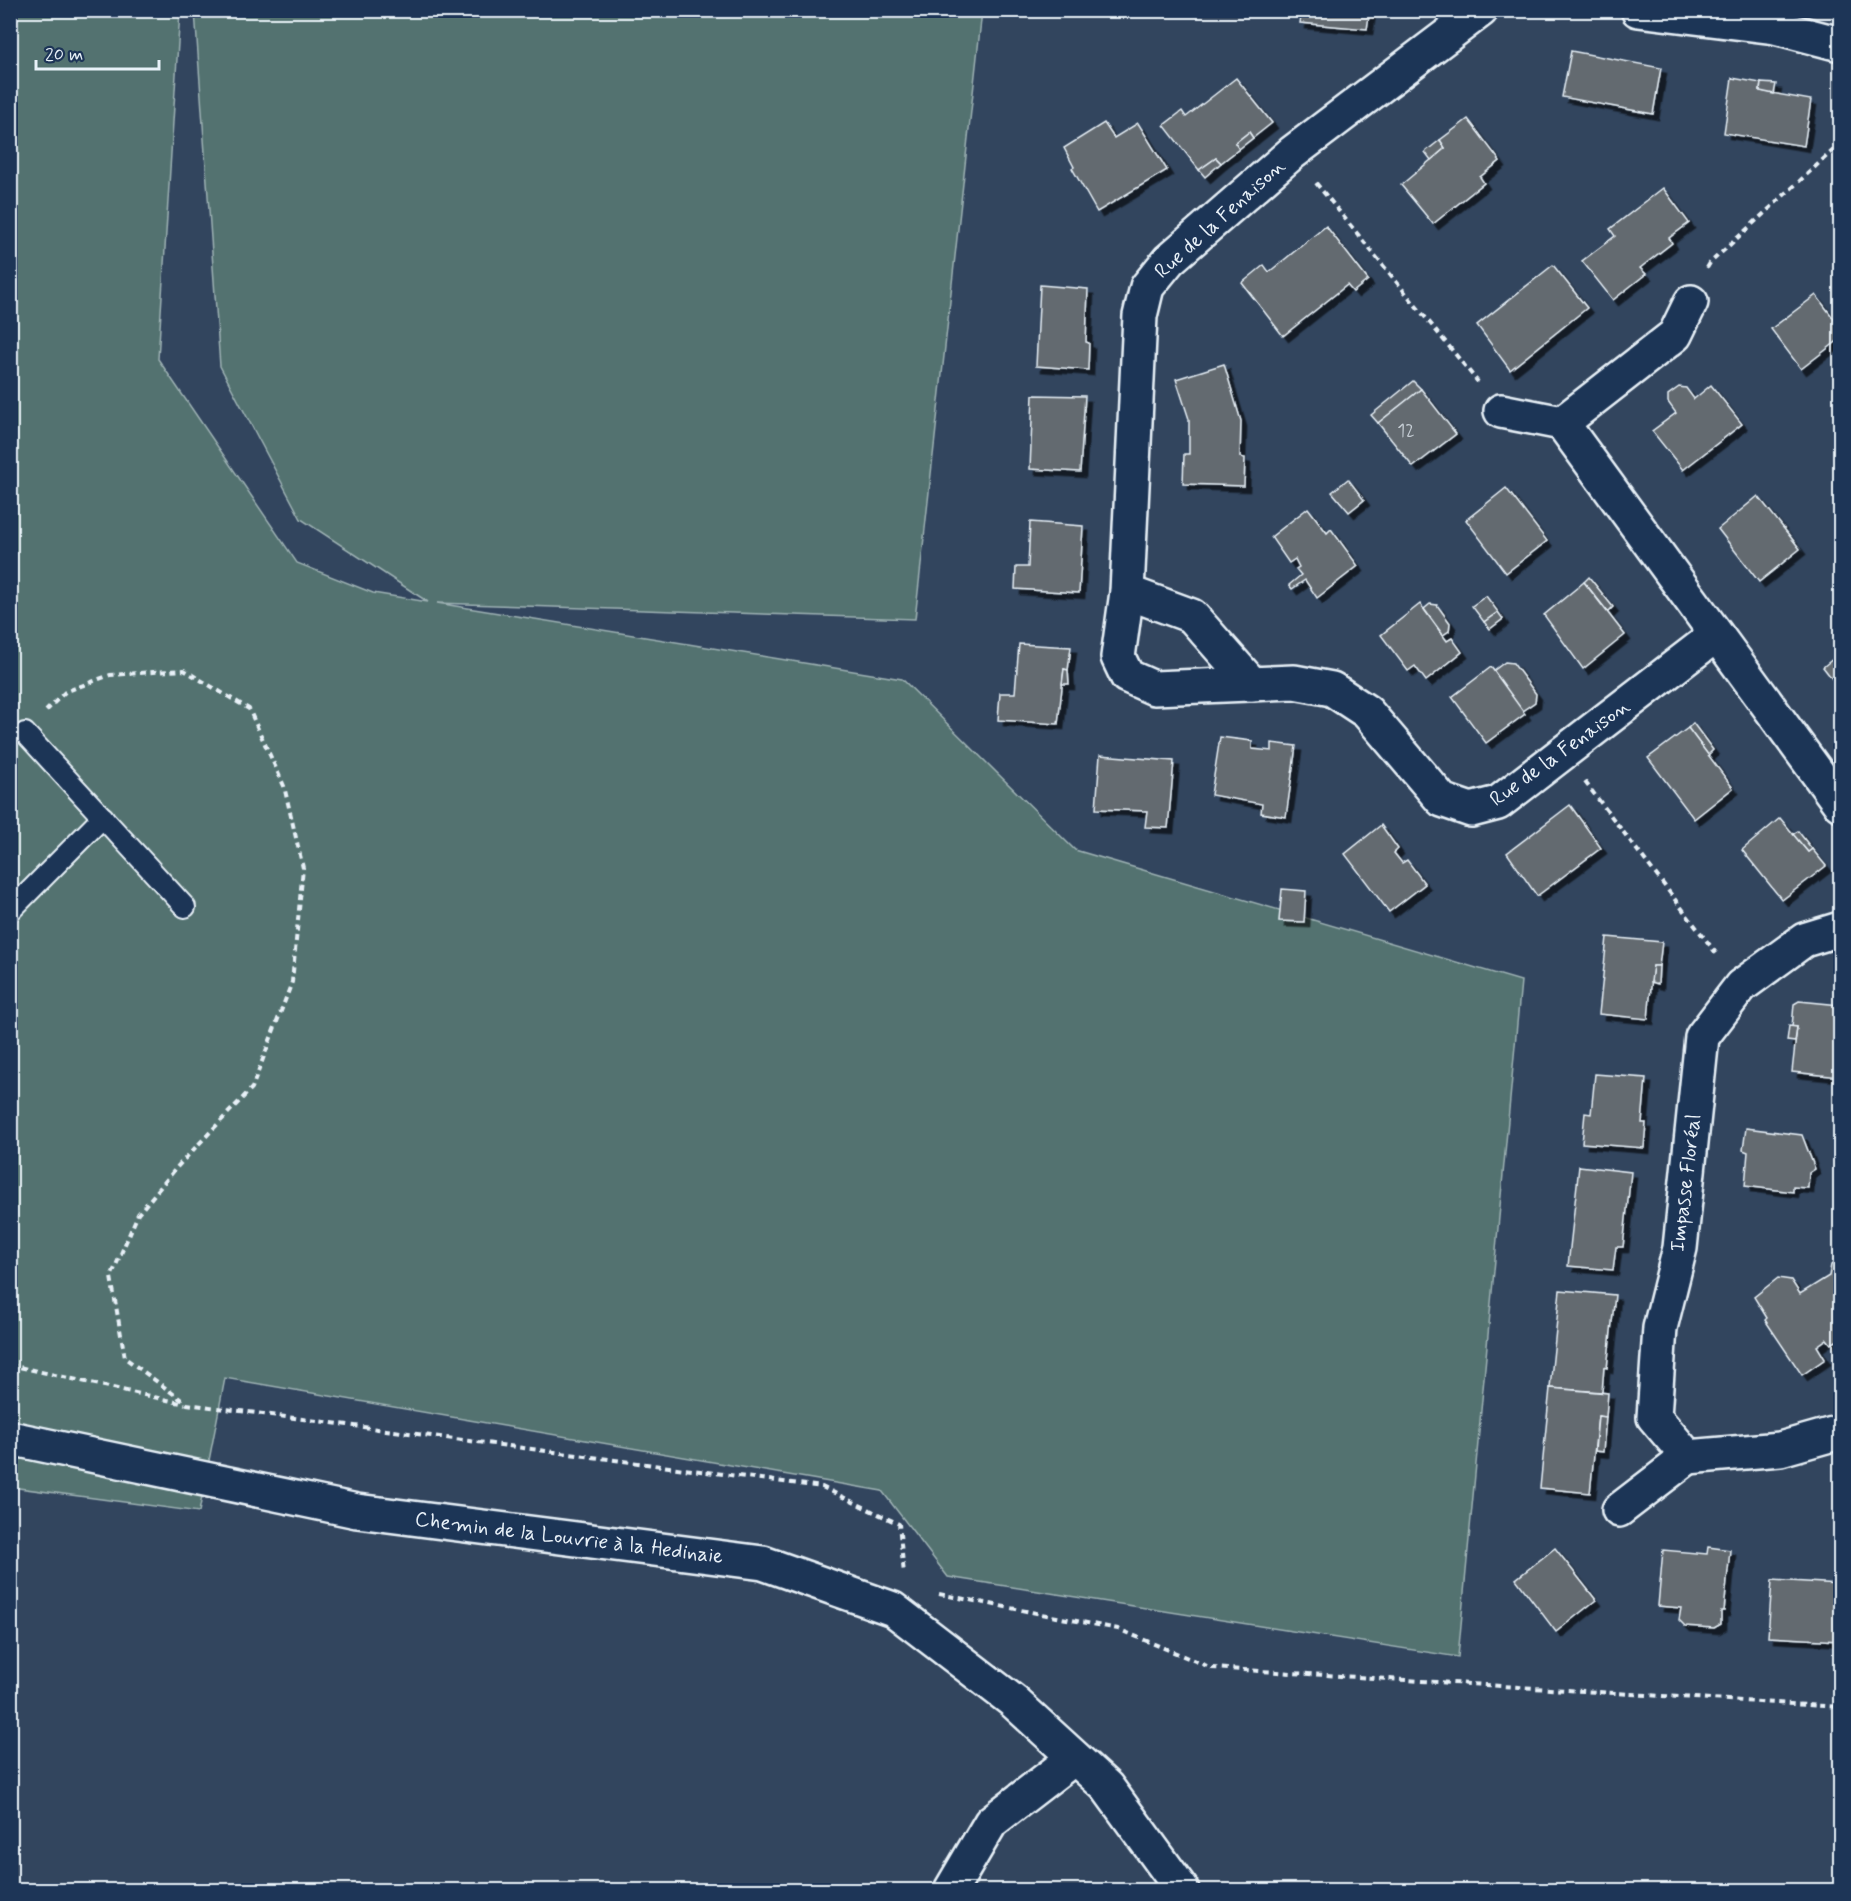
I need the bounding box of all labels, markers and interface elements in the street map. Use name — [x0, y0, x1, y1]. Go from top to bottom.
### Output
scale bar — [36, 33, 159, 71]
text: 20 m — [45, 43, 83, 67]
street label: Rue de la Fenaison — [1149, 152, 1292, 285]
house number: 12 — [1397, 419, 1415, 443]
street label: Rue de la Fenaison — [1484, 692, 1636, 813]
street label: Impasse Floréal — [1664, 1112, 1708, 1254]
street label: Chemin de la Louvrie à la Hedinaie — [413, 1505, 725, 1571]

